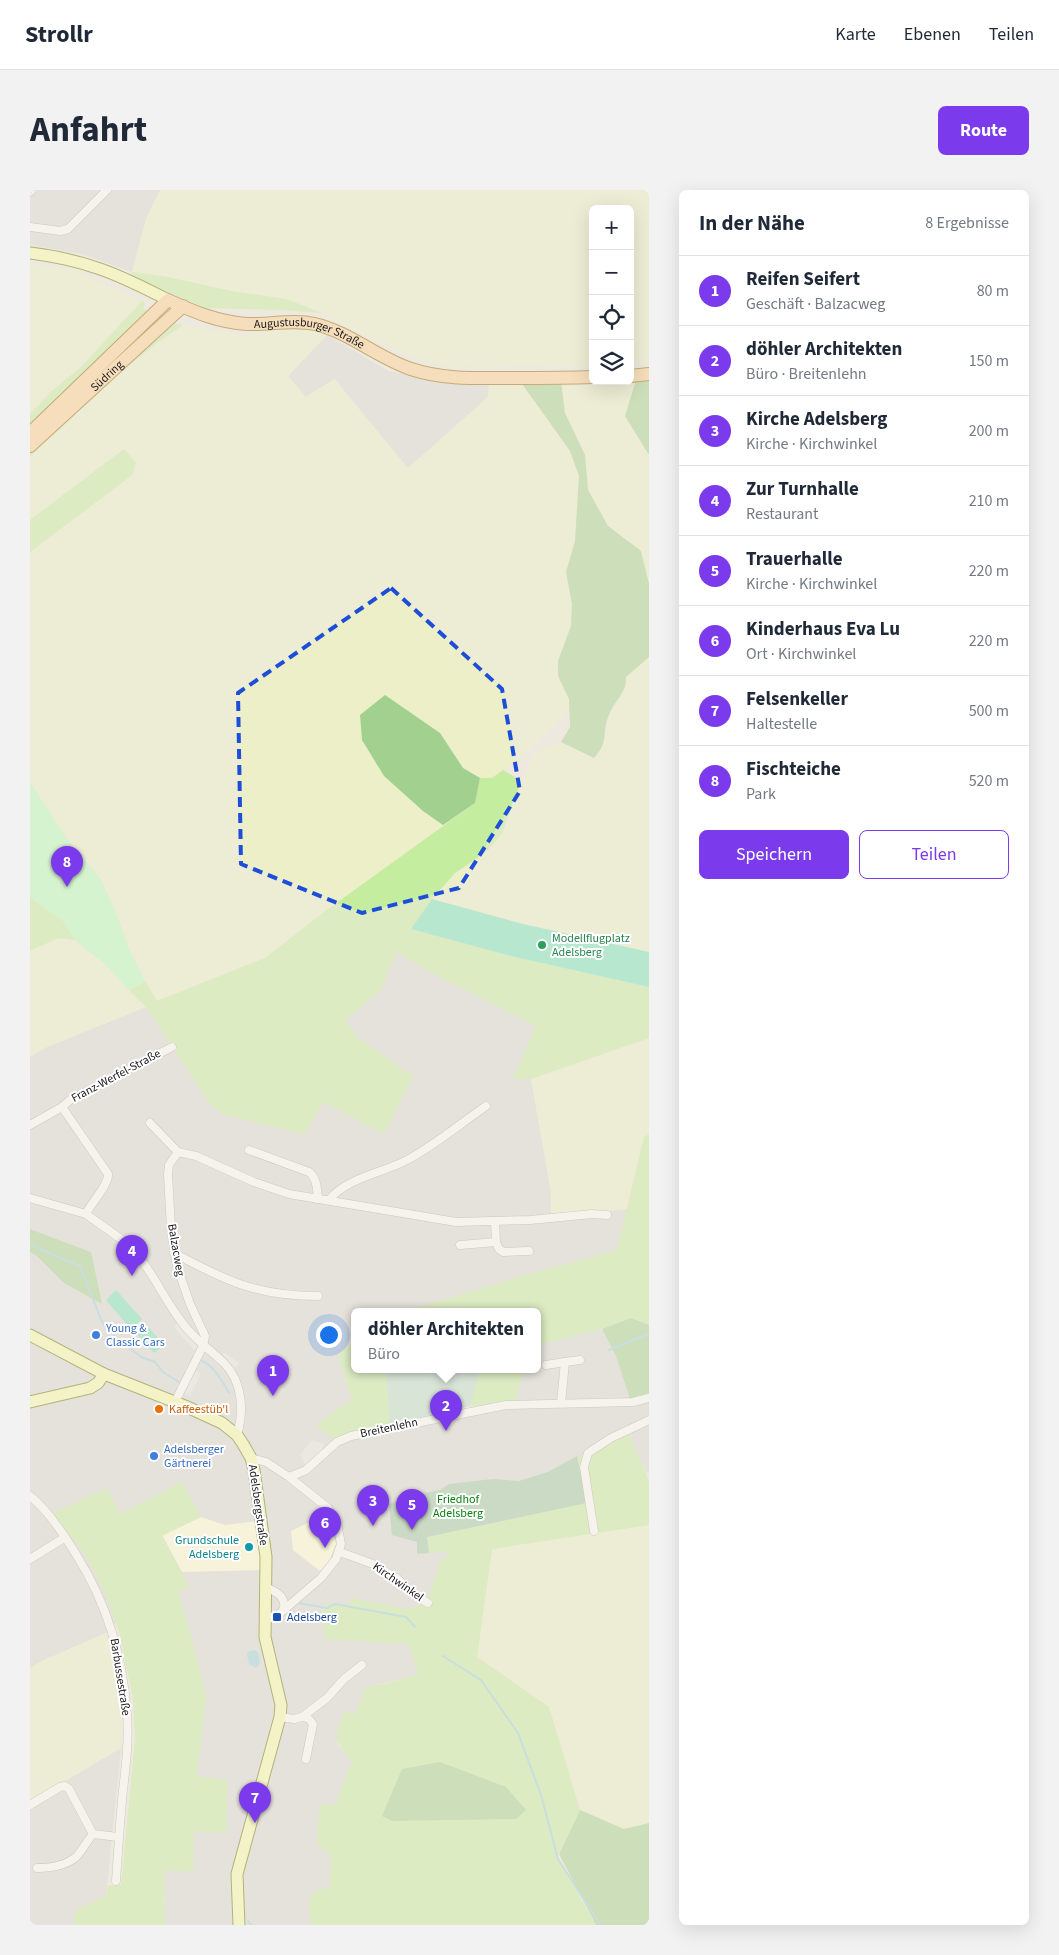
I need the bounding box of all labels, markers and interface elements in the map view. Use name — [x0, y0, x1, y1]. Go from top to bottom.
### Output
text: Strollr — [25, 17, 93, 52]
text: Karte — [835, 22, 876, 47]
text: Ebenen — [904, 22, 961, 47]
text: Teilen — [989, 22, 1034, 47]
text: Anfahrt — [30, 105, 147, 155]
button: Route — [938, 106, 1029, 155]
map controls — [589, 205, 634, 385]
button: + — [589, 205, 634, 250]
text: In der Nähe — [699, 208, 805, 238]
text: 8 Ergebnisse — [925, 212, 1009, 234]
button: − — [589, 250, 634, 295]
text: Reifen Seifert — [746, 266, 860, 293]
text: 1 — [711, 280, 719, 302]
text: 80 m — [977, 280, 1009, 302]
text: Geschäft · Balzacweg — [746, 293, 885, 315]
button: locate — [589, 295, 634, 340]
street label: Augustusburger Straße — [254, 313, 368, 353]
text: döhler Architekten — [746, 336, 902, 363]
button: layers — [589, 340, 634, 385]
text: 2 — [711, 350, 719, 372]
text: 150 m — [969, 350, 1009, 372]
street label: Südring — [86, 356, 127, 395]
text: Büro · Breitenlehn — [746, 363, 867, 385]
text: Kirche Adelsberg — [746, 406, 887, 433]
text: 3 — [711, 420, 719, 442]
text: 200 m — [969, 420, 1009, 442]
text: Kirche · Kirchwinkel — [746, 433, 877, 455]
text: Zur Turnhalle — [746, 476, 859, 503]
text: 4 — [711, 490, 719, 512]
text: 210 m — [969, 490, 1009, 512]
text: Restaurant — [746, 503, 819, 525]
text: Trauerhalle — [746, 546, 843, 573]
text: 5 — [711, 560, 719, 582]
text: 220 m — [969, 560, 1009, 582]
text: Kirche · Kirchwinkel — [746, 573, 877, 595]
text: Kinderhaus Eva Lu — [746, 616, 900, 643]
text: 6 — [711, 630, 719, 652]
text: 220 m — [969, 630, 1009, 652]
text: Ort · Kirchwinkel — [746, 643, 856, 665]
text: Felsenkeller — [746, 686, 848, 713]
text: 7 — [711, 700, 719, 722]
text: 500 m — [969, 700, 1009, 722]
text: Haltestelle — [746, 713, 817, 735]
text: Fischteiche — [746, 756, 841, 783]
text: 8 — [711, 770, 719, 792]
text: 520 m — [969, 770, 1009, 792]
text: Park — [746, 783, 776, 805]
button: Speichern — [699, 830, 849, 879]
button: Teilen — [859, 830, 1009, 879]
pin: 8 — [51, 846, 83, 887]
place label: Modellflugplatz Adelsberg — [552, 930, 630, 961]
marker: Modellflugplatz Adelsberg — [536, 939, 548, 951]
street label: Franz-Werfel-Straße — [68, 1045, 164, 1107]
street label: Balzacweg — [163, 1222, 189, 1278]
pin: 4 — [116, 1235, 148, 1276]
popup — [351, 1308, 541, 1373]
text: döhler Architekten — [368, 1316, 524, 1343]
place label: Young & Classic Cars — [105, 1320, 165, 1351]
your location — [316, 1322, 342, 1348]
marker: Young & Classic Cars — [90, 1329, 102, 1341]
text: Büro — [368, 1343, 400, 1365]
pin: 1 — [257, 1355, 289, 1396]
pin: 2 — [430, 1390, 462, 1431]
place label: Kaffeestüb'l — [169, 1401, 228, 1418]
marker: Kaffeestüb'l — [153, 1403, 165, 1415]
street label: Breitenlehn — [359, 1414, 419, 1442]
place label: Adelsberger Gärtnerei — [164, 1441, 225, 1472]
marker: Adelsberger Gärtnerei — [148, 1450, 160, 1462]
street label: Adelsbergstraße — [244, 1463, 272, 1547]
pin: 3 — [357, 1485, 389, 1526]
pin: 5 — [396, 1489, 428, 1530]
park label: Friedhof Adelsberg — [433, 1491, 483, 1522]
pin: 6 — [309, 1507, 341, 1548]
place label: Grundschule Adelsberg — [175, 1532, 239, 1563]
marker: Grundschule Adelsberg — [243, 1541, 255, 1553]
street label: Kirchwinkel — [369, 1558, 427, 1606]
place label: Adelsberg — [287, 1609, 337, 1626]
marker: Adelsberg — [271, 1611, 283, 1623]
street label: Barbussestraße — [105, 1637, 135, 1717]
pin: 7 — [239, 1782, 271, 1823]

